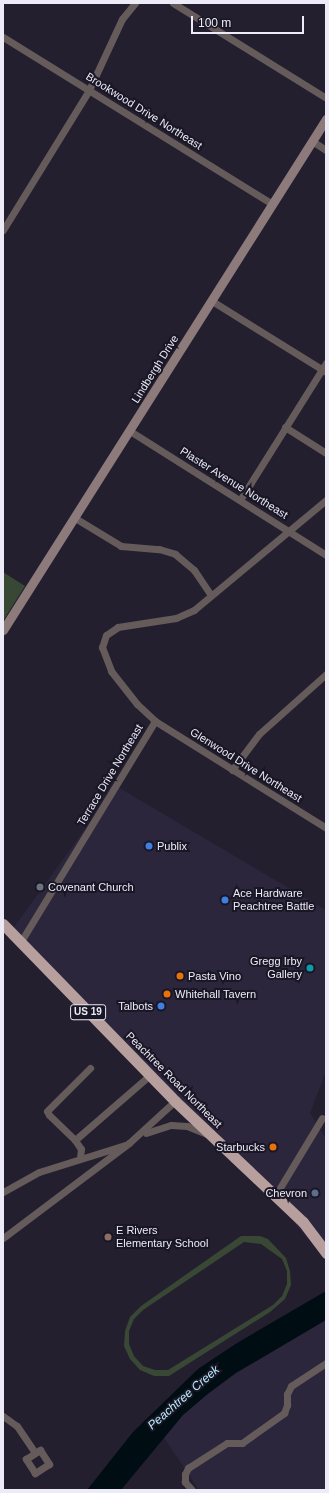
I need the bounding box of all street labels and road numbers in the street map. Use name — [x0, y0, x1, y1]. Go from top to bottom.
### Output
street label: Brookwood Drive Northeast — [83, 70, 205, 152]
street label: Lindbergh Drive — [129, 333, 181, 405]
street label: Plaster Avenue Northeast — [177, 444, 291, 522]
street label: Terrace Drive Northeast — [74, 722, 146, 828]
street label: Glenwood Drive Northeast — [188, 725, 304, 805]
road number: US 19 — [70, 1004, 106, 1020]
street label: Peachtree Road Northeast — [123, 1029, 225, 1131]

